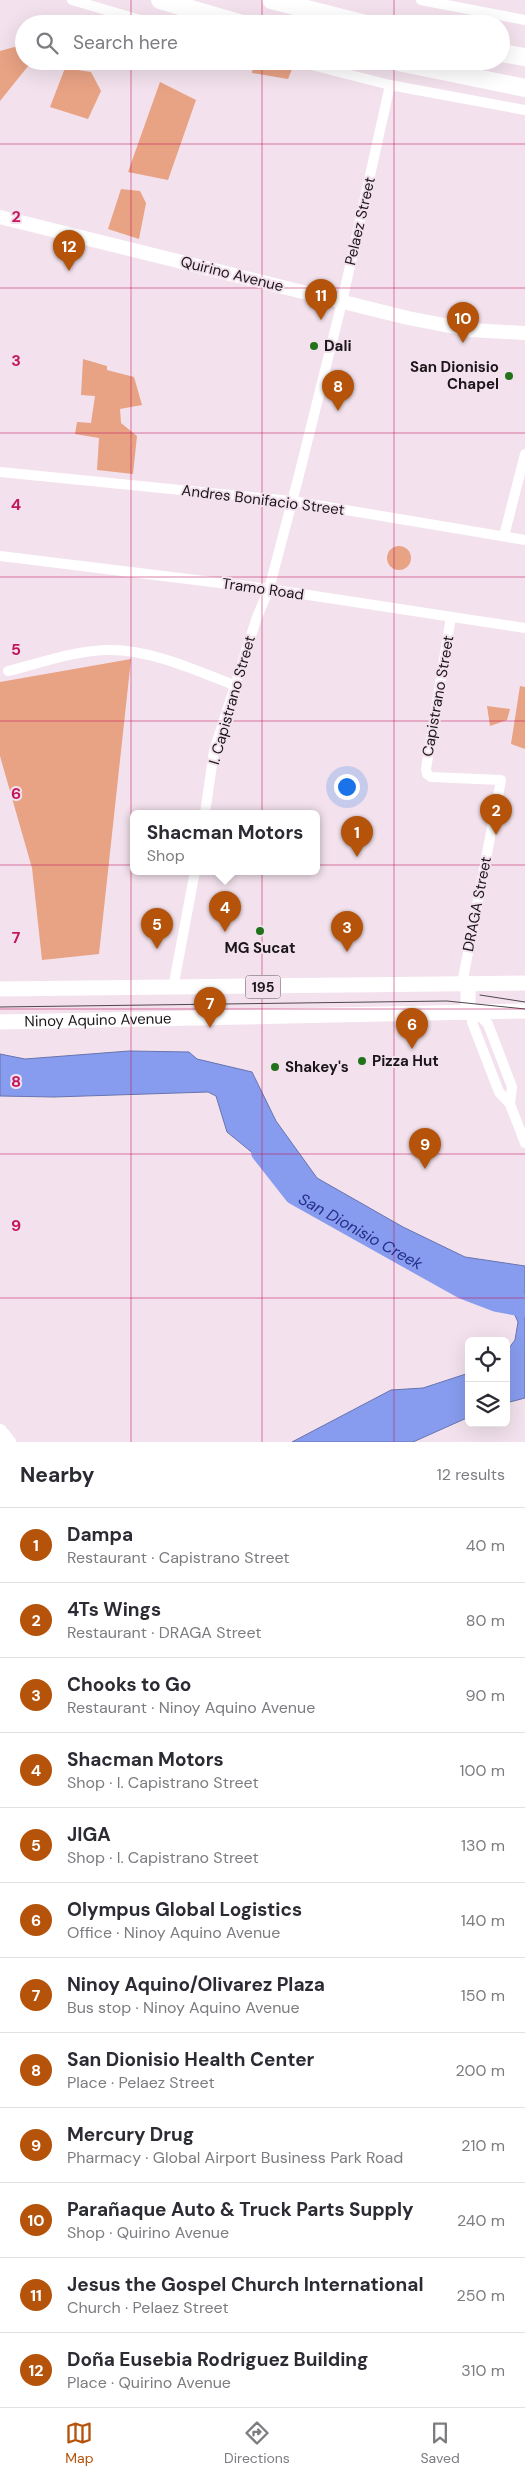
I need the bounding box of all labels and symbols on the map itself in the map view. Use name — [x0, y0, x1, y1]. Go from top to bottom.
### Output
street label: Pelaez Street — [340, 175, 380, 267]
text: 2 — [11, 206, 21, 227]
pin: 12 — [53, 230, 85, 271]
street label: Quirino Avenue — [178, 252, 286, 296]
pin: 11 — [305, 279, 337, 320]
pin: 10 — [447, 302, 479, 343]
place label: Dali — [324, 336, 352, 356]
marker: Dali — [308, 340, 320, 352]
text: 3 — [11, 350, 21, 371]
place label: San Dionisio Chapel — [410, 357, 499, 394]
pin: 8 — [322, 370, 354, 411]
marker: San Dionisio Chapel — [503, 370, 515, 382]
street label: Andres Bonifacio Street — [180, 480, 346, 520]
text: 4 — [11, 494, 21, 515]
street label: Tramo Road — [221, 573, 305, 605]
street label: I. Capistrano Street — [204, 633, 260, 767]
street label: Capistrano Street — [417, 634, 459, 758]
text: 5 — [11, 639, 21, 660]
your location — [334, 774, 360, 800]
text: 6 — [11, 783, 21, 804]
pin: 2 — [480, 794, 512, 835]
pin: 1 — [341, 816, 373, 857]
street label: DRAGA Street — [458, 855, 496, 953]
pin: 4 — [209, 891, 241, 932]
pin: 5 — [141, 908, 173, 949]
pin: 3 — [331, 911, 363, 952]
marker: MG Sucat — [254, 925, 266, 937]
text: 7 — [12, 927, 21, 948]
place label: MG Sucat — [224, 938, 296, 958]
road number: 195 — [246, 976, 280, 999]
pin: 7 — [194, 987, 226, 1028]
street label: Ninoy Aquino Avenue — [24, 1008, 172, 1031]
pin: 6 — [396, 1008, 428, 1049]
place label: Pizza Hut — [372, 1051, 439, 1071]
marker: Pizza Hut — [356, 1055, 368, 1067]
place label: Shakey's — [285, 1057, 349, 1077]
marker: Shakey's — [269, 1061, 281, 1073]
text: 8 — [11, 1071, 21, 1092]
pin: 9 — [409, 1128, 441, 1169]
water label: San Dionisio Creek — [295, 1188, 427, 1274]
text: 9 — [11, 1215, 21, 1236]

